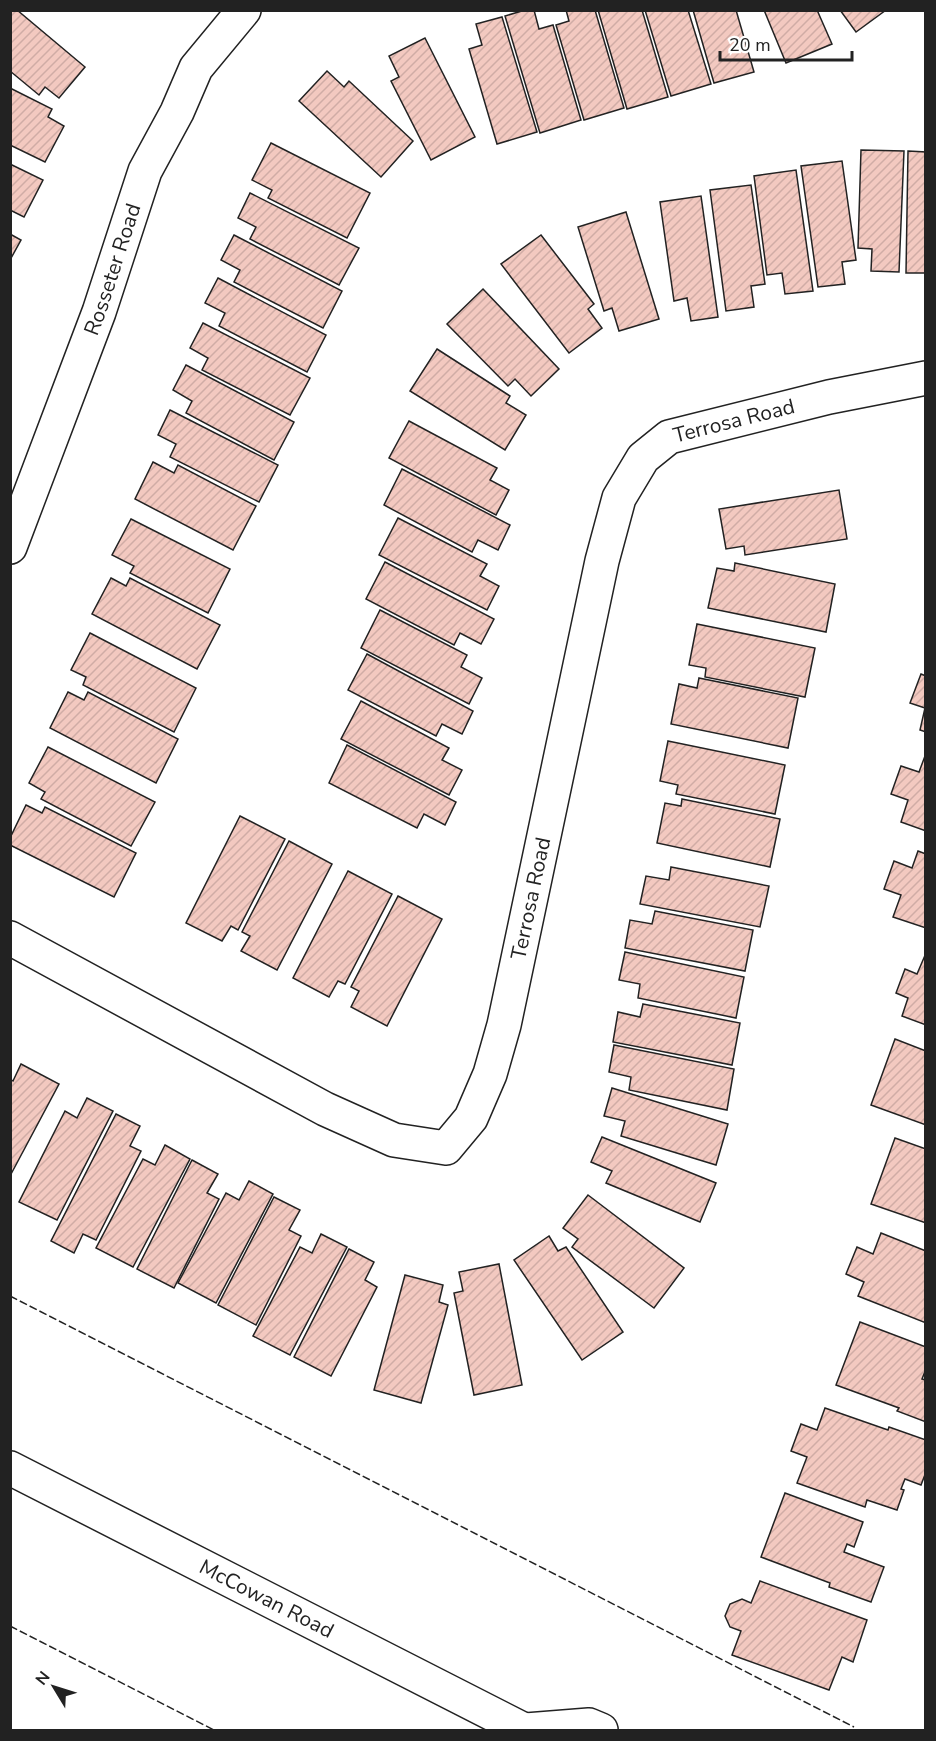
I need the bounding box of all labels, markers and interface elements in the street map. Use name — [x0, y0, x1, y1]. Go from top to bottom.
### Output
scale bar — [720, 24, 852, 62]
text: 20 m — [729, 33, 771, 57]
street label: Rosseter Road — [77, 200, 147, 339]
street label: Terrosa Road — [670, 392, 798, 449]
street label: Terrosa Road — [504, 835, 557, 962]
street label: McCowan Road — [195, 1553, 339, 1645]
north arrow — [24, 1657, 84, 1717]
text: N — [31, 1667, 55, 1690]

